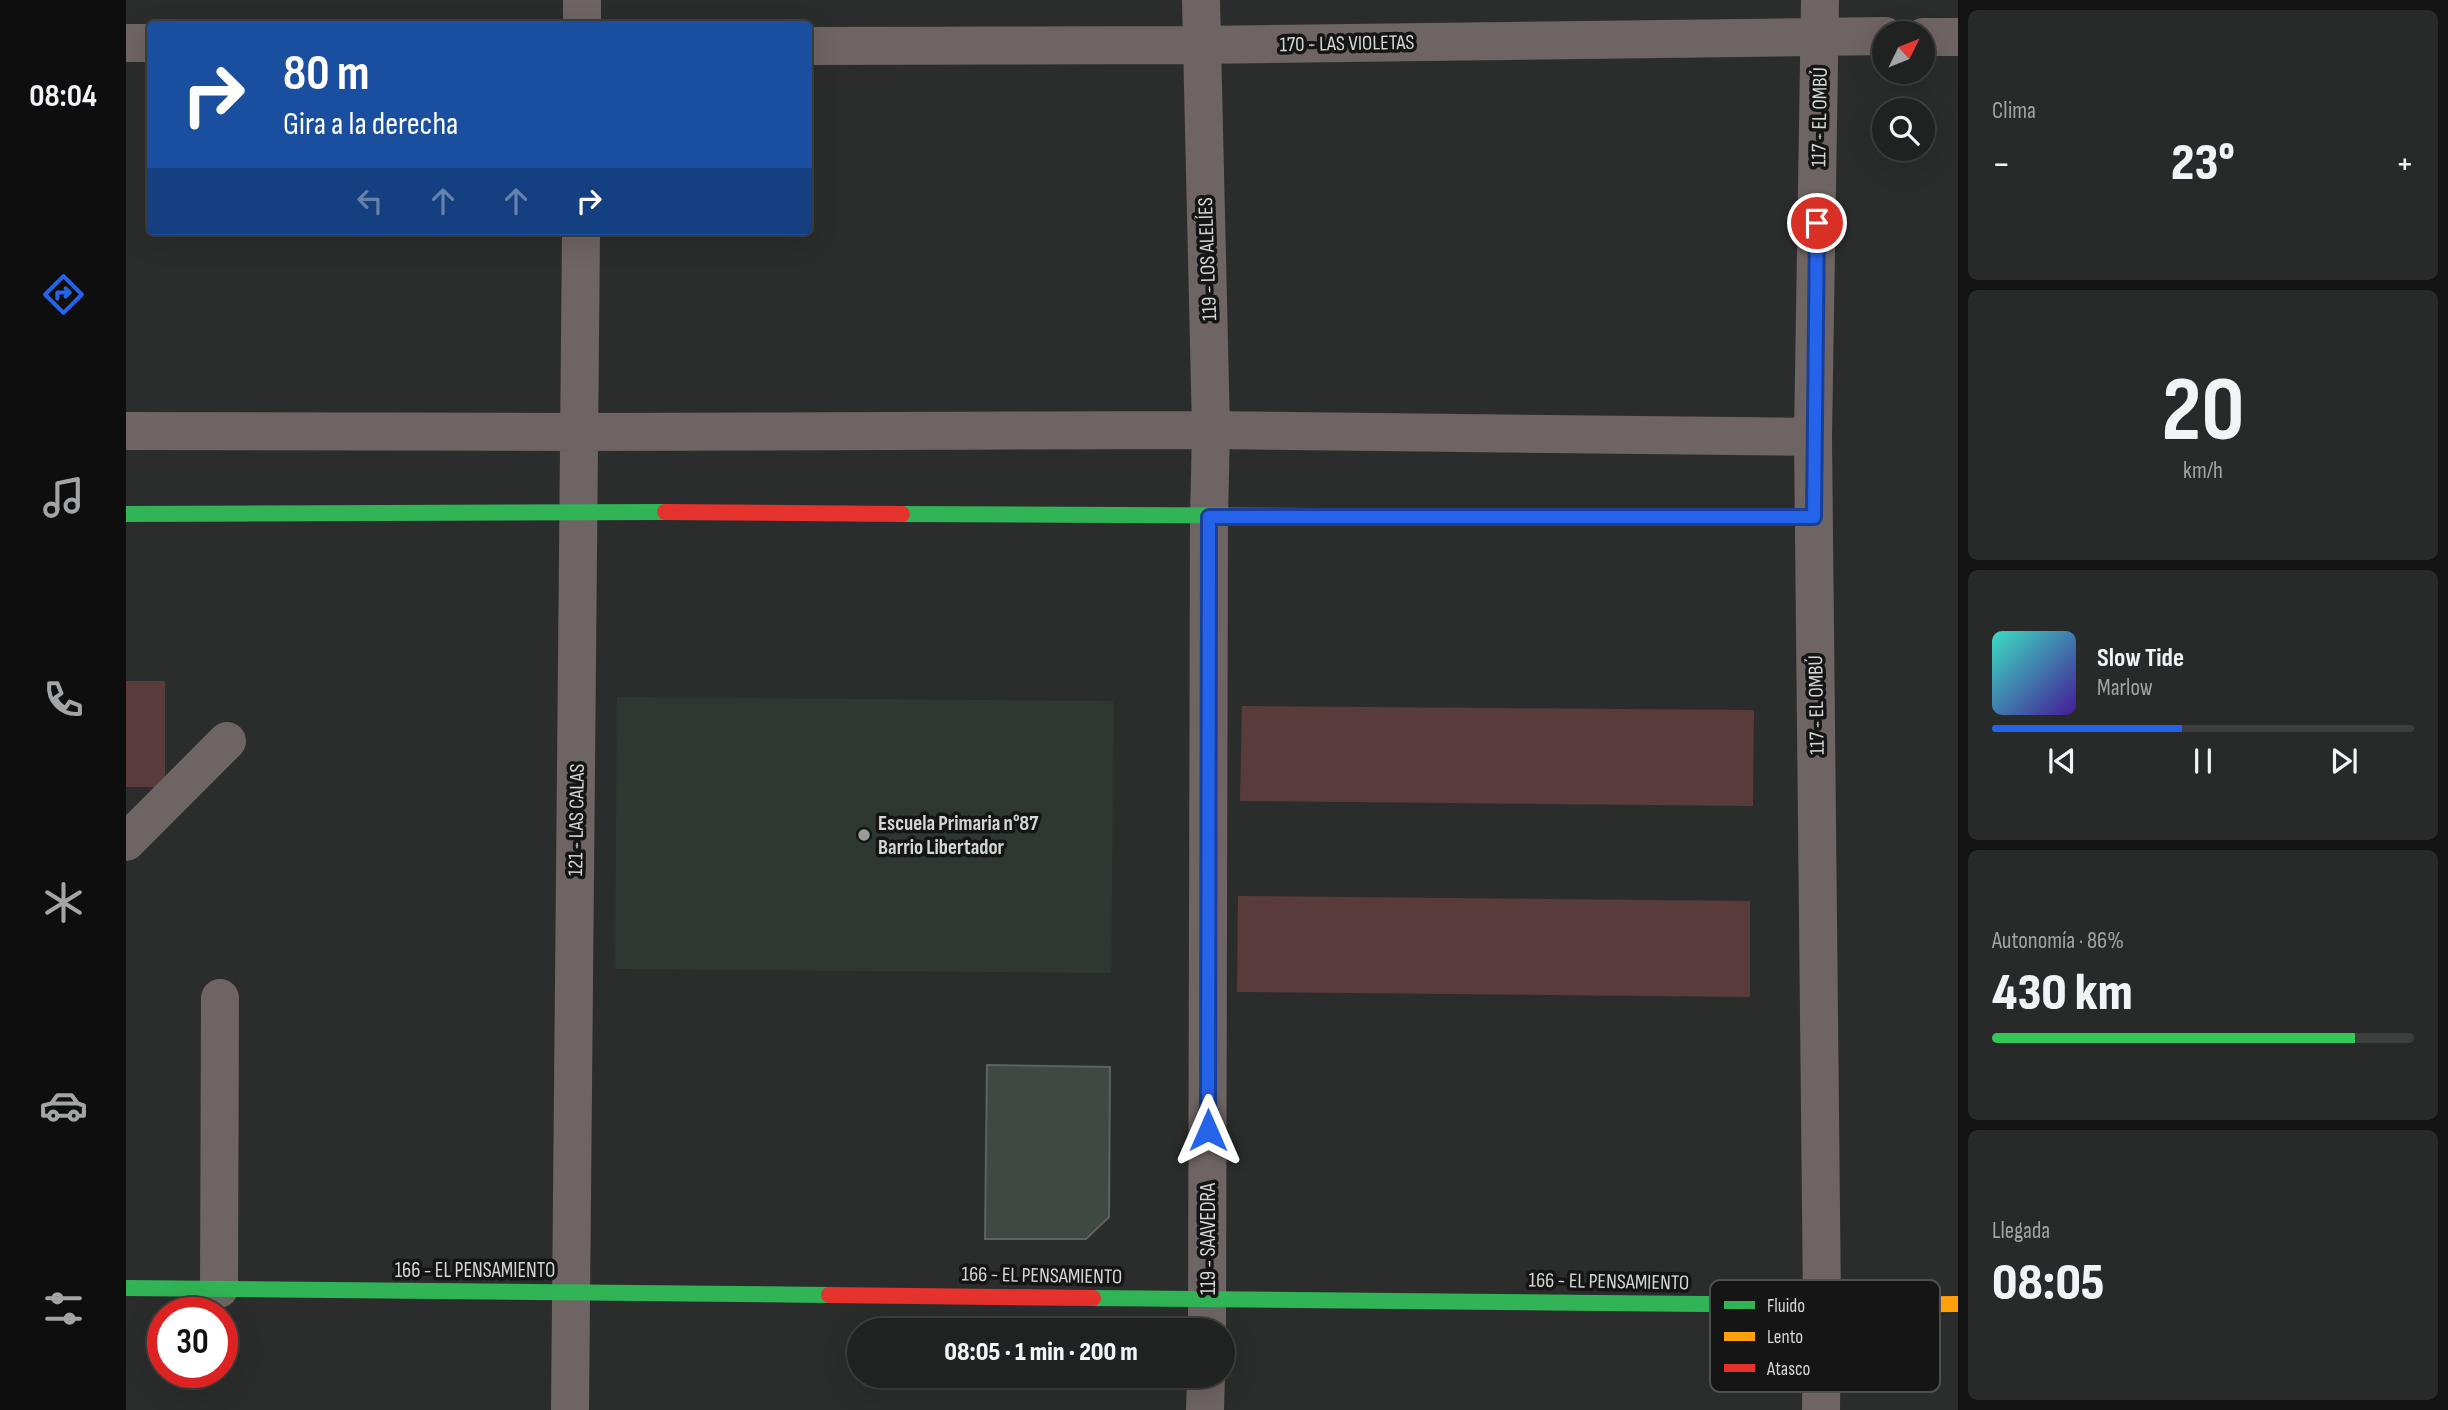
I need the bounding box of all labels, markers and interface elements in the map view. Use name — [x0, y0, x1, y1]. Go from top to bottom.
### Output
north arrow — [1872, 21, 1936, 84]
map controls — [1872, 21, 1935, 161]
street label: 170 - LAS VIOLETAS — [1279, 30, 1415, 57]
text: 80 m — [283, 45, 370, 104]
icon: right — [168, 49, 259, 140]
street label: 117 - EL OMBÚ — [1806, 67, 1833, 167]
text: 08:04 — [29, 77, 97, 116]
text: Clima — [1992, 97, 2036, 125]
button: search — [1872, 98, 1935, 161]
text: Gira a la derecha — [283, 105, 458, 144]
text: 23° — [2171, 132, 2235, 195]
text: − — [1992, 142, 2011, 187]
text: + — [2395, 142, 2414, 187]
icon: left — [351, 182, 389, 220]
icon: ahead — [424, 182, 462, 220]
icon: ahead — [497, 182, 535, 220]
icon: right — [570, 182, 608, 220]
pin — [1787, 193, 1847, 253]
street label: 119 - LOS ALELÍES — [1193, 197, 1222, 321]
icon: arrive — [1798, 204, 1836, 242]
icon: directions — [39, 270, 88, 319]
text: 20 — [2161, 357, 2245, 466]
text: km/h — [2183, 457, 2223, 485]
icon: music — [39, 473, 88, 522]
text: Slow Tide — [2097, 643, 2184, 674]
street label: 117 - EL OMBÚ — [1803, 655, 1830, 755]
text: Marlow — [2097, 674, 2153, 702]
icon: phone — [39, 675, 88, 724]
icon: previous — [2043, 742, 2081, 780]
icon: pause — [2184, 742, 2222, 780]
icon: next — [2325, 742, 2363, 780]
street label: 121 - LAS CALAS — [563, 764, 590, 876]
place label: Escuela Primaria n°87 Barrio Libertador — [878, 811, 1039, 860]
marker: Escuela Primaria n°87 Barrio Libertador — [856, 827, 872, 843]
icon: climate — [39, 878, 88, 927]
text: Autonomía · 86% — [1992, 927, 2124, 955]
text: 430 km — [1992, 962, 2133, 1025]
icon: car — [39, 1081, 88, 1130]
position arrow — [1171, 1093, 1245, 1167]
street label: 119 - SAAVEDRA — [1196, 1182, 1221, 1295]
text: Llegada — [1992, 1217, 2050, 1245]
text: 08:05 — [1992, 1252, 2105, 1315]
street label: 166 - EL PENSAMIENTO — [395, 1258, 555, 1283]
street label: 166 - EL PENSAMIENTO — [961, 1262, 1123, 1289]
street label: 166 - EL PENSAMIENTO — [1528, 1268, 1690, 1295]
legend — [1710, 1280, 1940, 1392]
icon: filters — [39, 1284, 88, 1333]
text: Fluido — [1767, 1295, 1805, 1318]
speed limit sign: 30 — [147, 1297, 238, 1388]
text: Lento — [1767, 1326, 1803, 1349]
text: 08:05 · 1 min · 200 m — [944, 1337, 1138, 1368]
text: Atasco — [1766, 1358, 1810, 1381]

